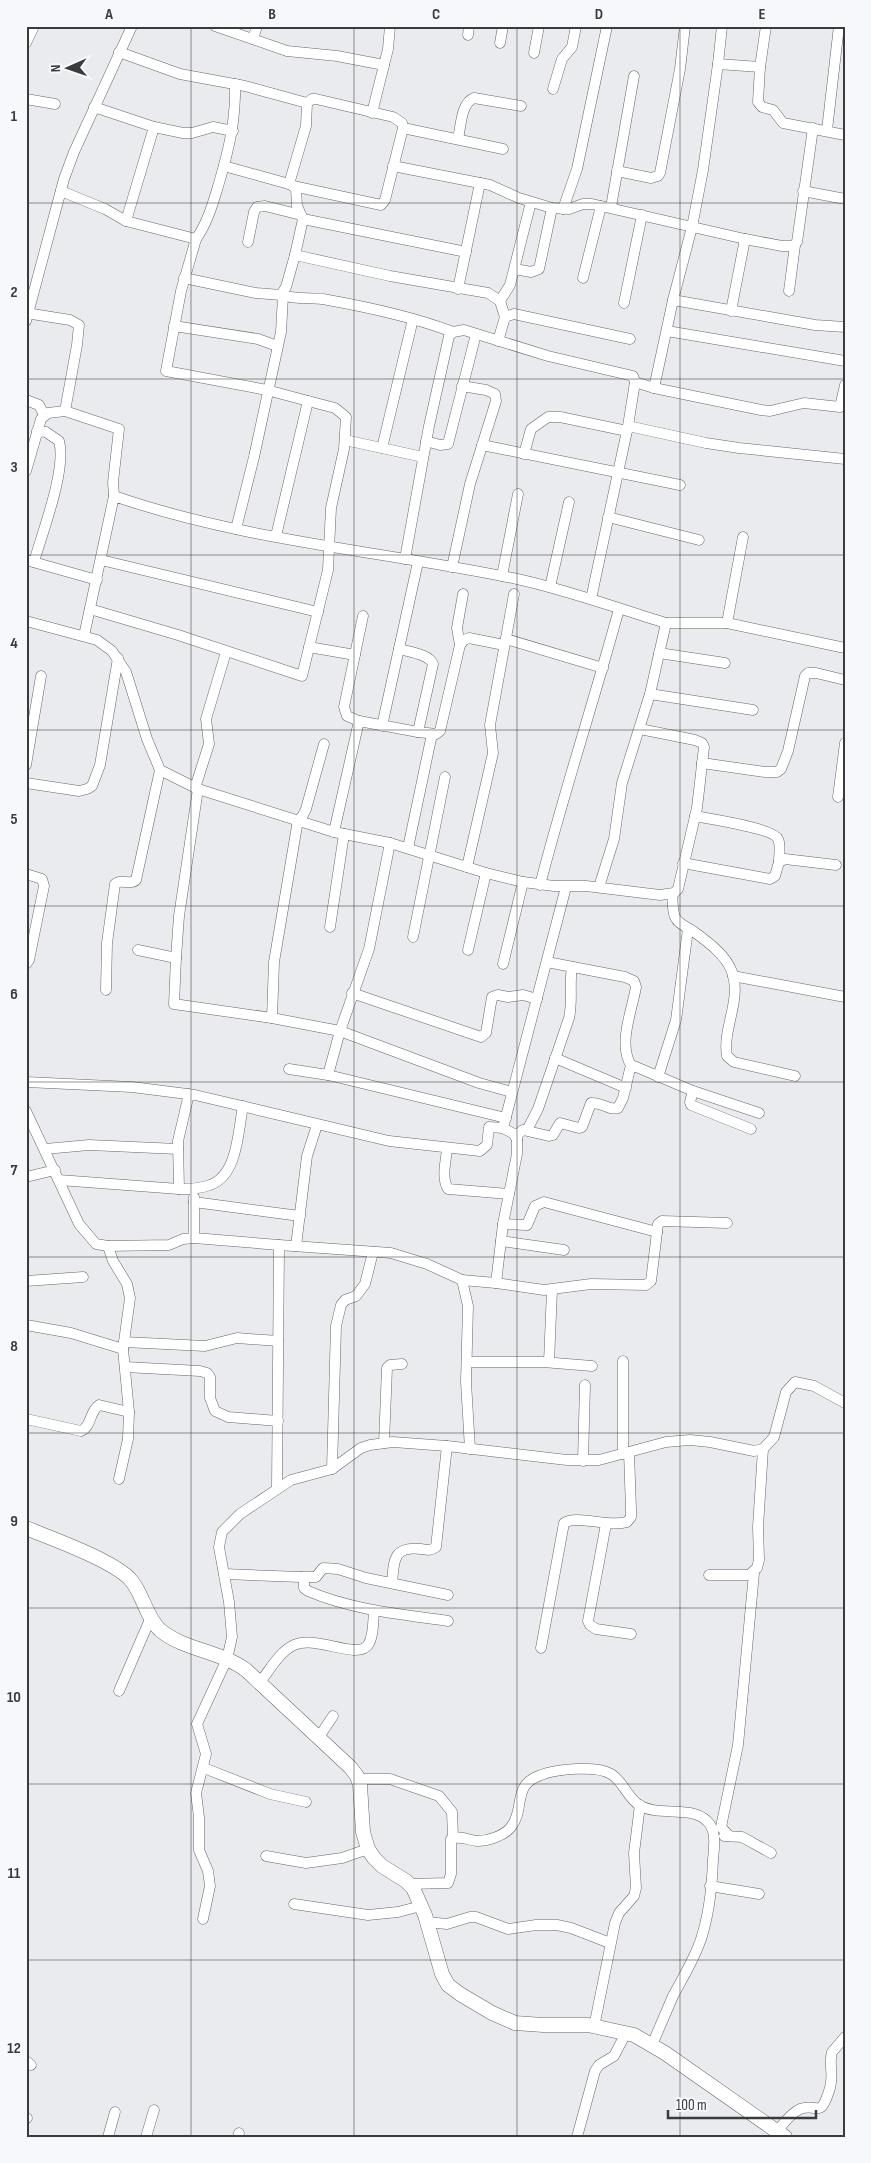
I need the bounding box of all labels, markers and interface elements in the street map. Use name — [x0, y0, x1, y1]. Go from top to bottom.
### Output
text: A — [104, 5, 113, 24]
text: B — [268, 5, 276, 24]
text: C — [432, 5, 440, 24]
text: D — [595, 5, 603, 24]
text: E — [759, 5, 766, 24]
north arrow — [42, 42, 92, 92]
text: N — [47, 64, 64, 72]
text: 1 — [11, 107, 18, 126]
text: 2 — [10, 283, 18, 302]
text: 3 — [10, 458, 18, 477]
text: 4 — [10, 634, 18, 653]
text: 5 — [10, 810, 18, 829]
text: 6 — [10, 985, 18, 1004]
text: 7 — [11, 1161, 18, 1180]
text: 8 — [10, 1337, 18, 1356]
text: 9 — [10, 1512, 18, 1531]
text: 10 — [7, 1688, 21, 1707]
text: 11 — [8, 1864, 21, 1883]
text: 12 — [7, 2039, 21, 2058]
scale bar — [668, 2088, 816, 2120]
text: 100 m — [676, 2096, 707, 2115]

